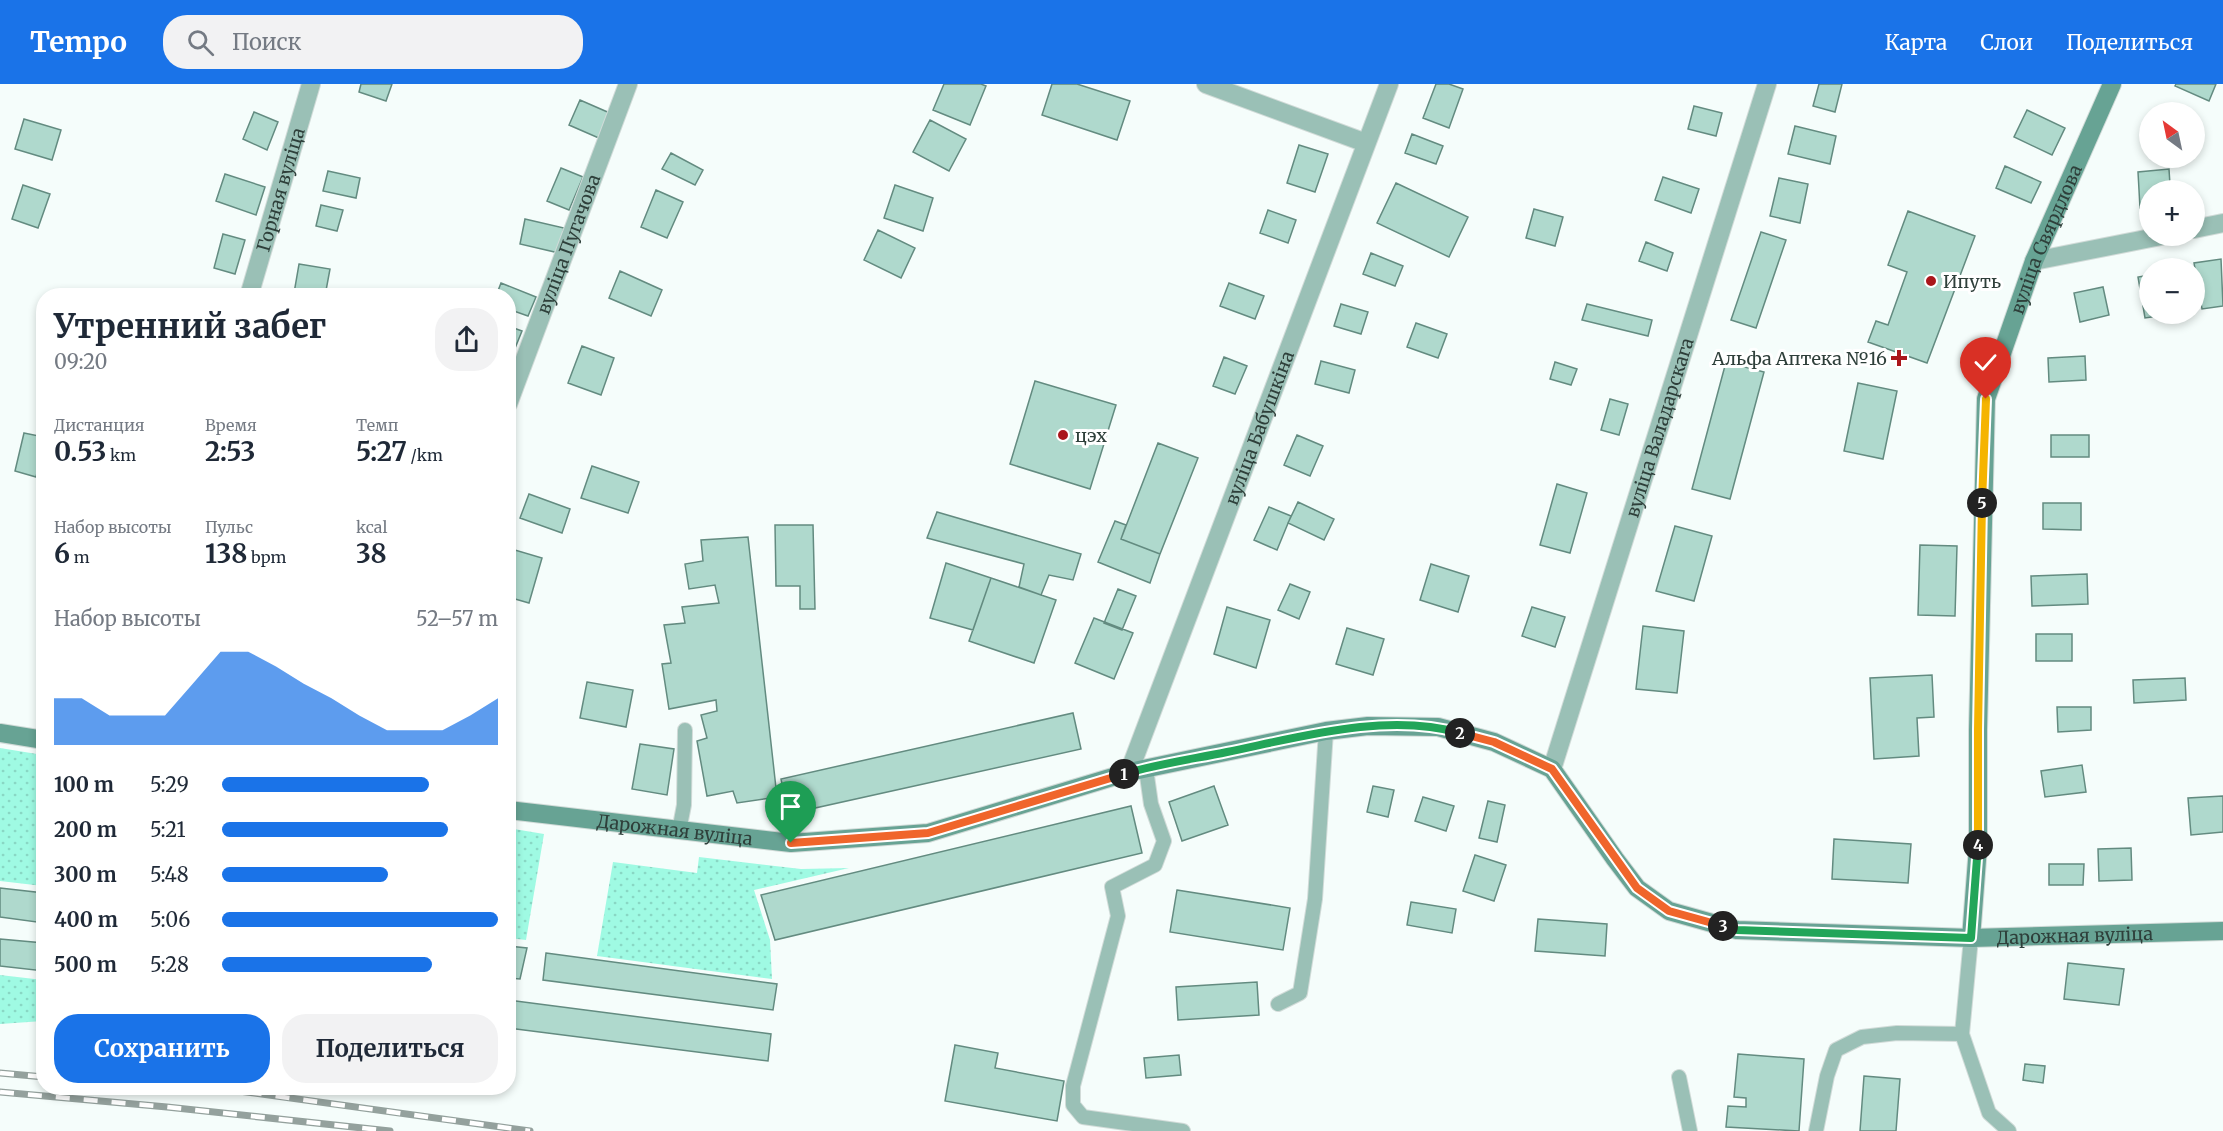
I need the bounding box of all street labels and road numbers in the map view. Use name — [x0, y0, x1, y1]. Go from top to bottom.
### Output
street label: Горная вуліца — [251, 124, 309, 254]
street label: вуліца Свярдлова — [2005, 160, 2087, 317]
street label: вуліца Пугачова — [531, 170, 605, 317]
street label: вуліца Валадарскага — [1620, 334, 1698, 520]
street label: вуліца Бабушкіна — [1220, 347, 1299, 508]
street label: Дарожная вуліца — [596, 809, 754, 850]
street label: Дарожная вуліца — [1996, 921, 2154, 949]

